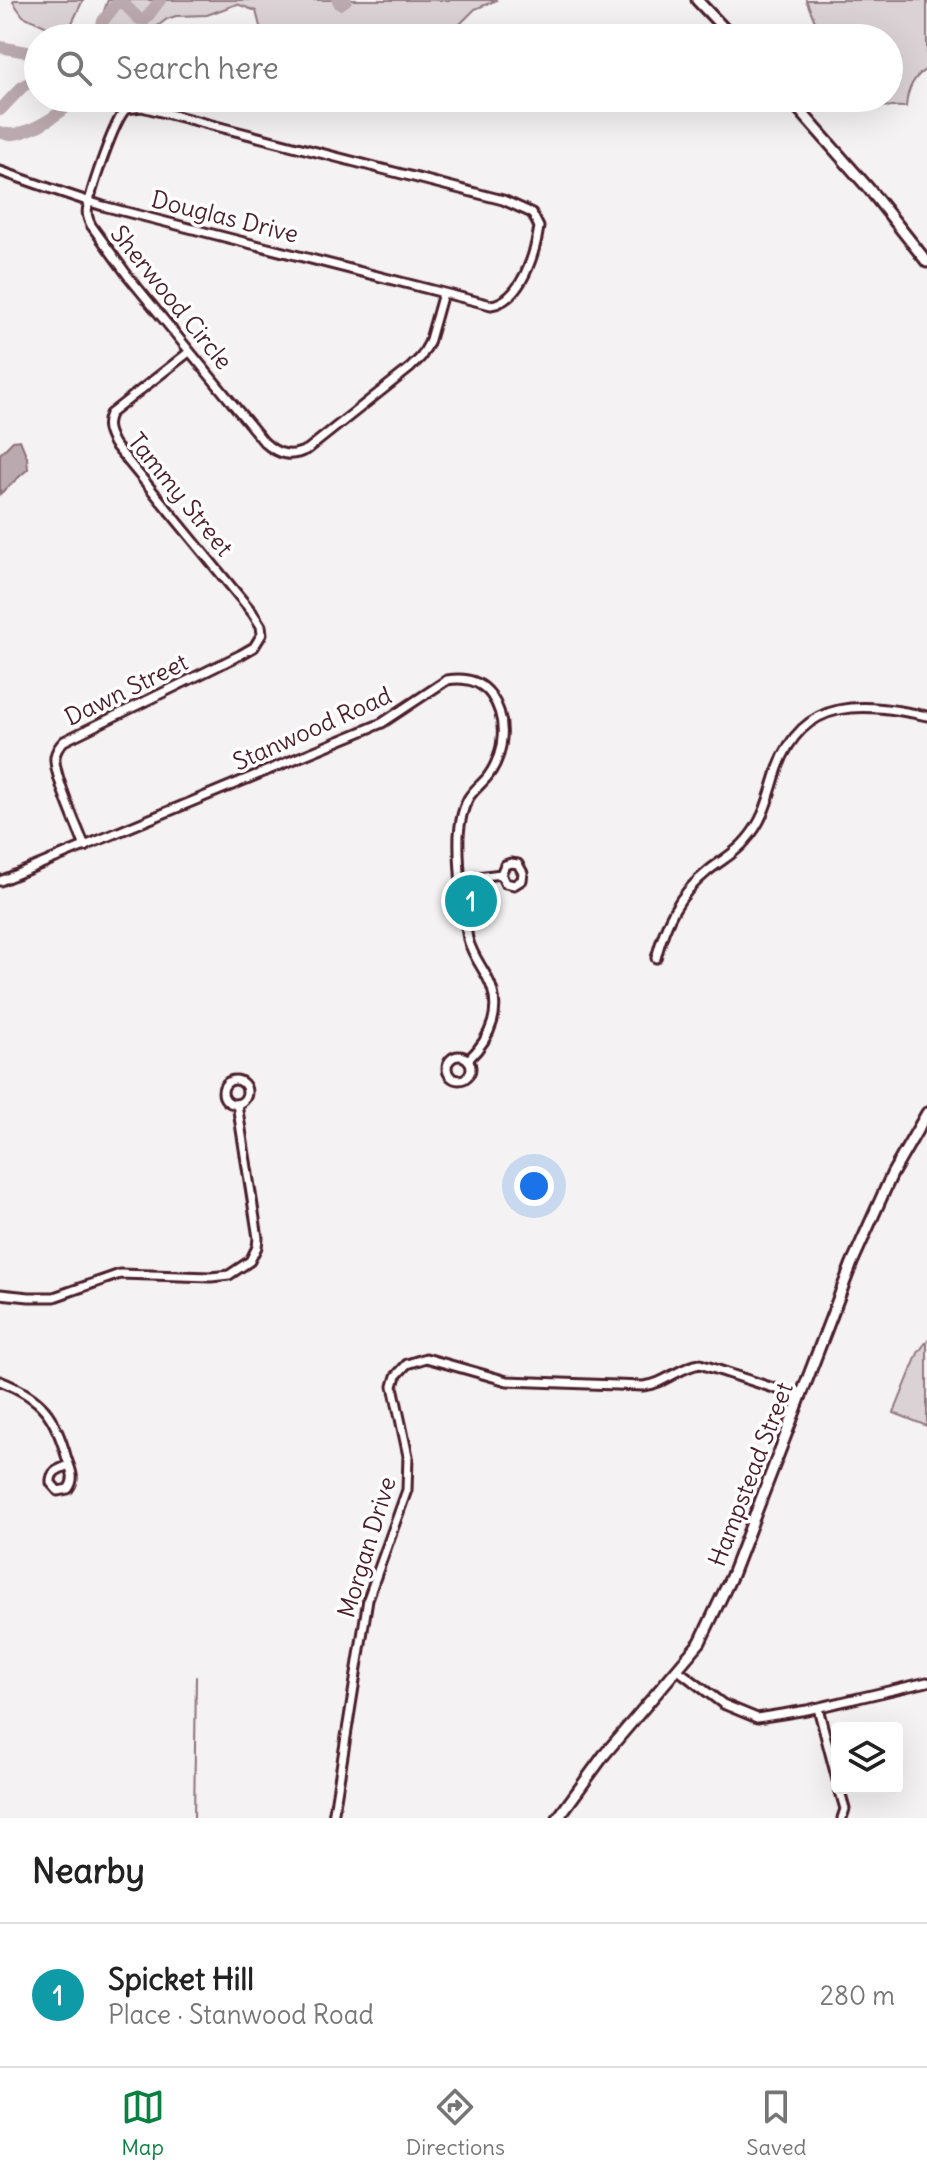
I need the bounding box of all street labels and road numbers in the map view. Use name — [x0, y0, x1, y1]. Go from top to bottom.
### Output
street label: Douglas Drive — [148, 183, 302, 249]
street label: Sherwood Circle — [105, 219, 239, 375]
street label: Tammy Street — [122, 426, 240, 562]
street label: Dawn Street — [60, 646, 192, 732]
street label: Stanwood Road — [228, 680, 396, 776]
street label: Hampstead Street — [701, 1378, 799, 1570]
street label: Morgan Drive — [330, 1473, 402, 1621]

